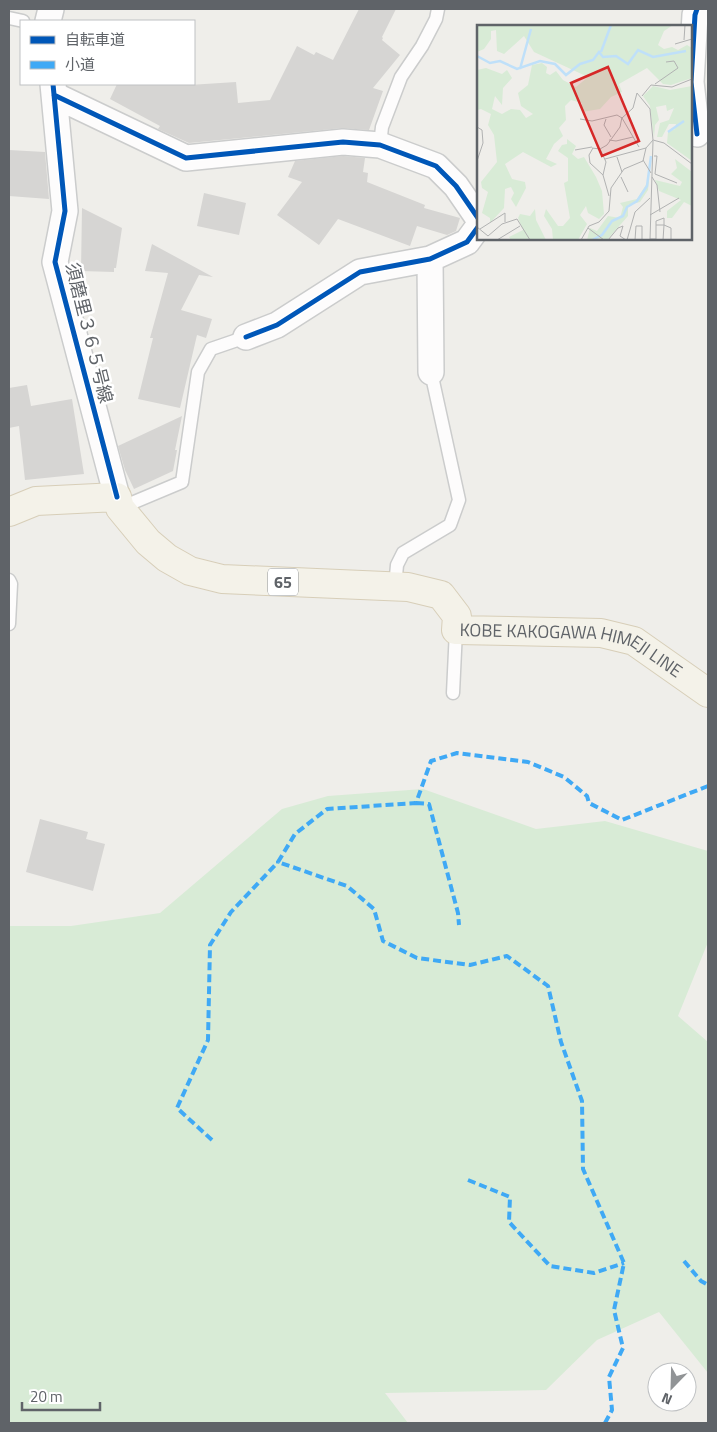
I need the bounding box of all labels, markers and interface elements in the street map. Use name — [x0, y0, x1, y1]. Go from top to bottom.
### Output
legend — [20, 20, 195, 85]
inset map — [477, 25, 692, 240]
text: 自転車道 — [65, 28, 125, 51]
text: 小道 — [65, 53, 95, 76]
street label: 須磨里３６５号線 — [59, 260, 120, 406]
road number: 65 — [268, 568, 298, 596]
street label: KOBE KAKOGAWA HIMEJI LINE — [459, 616, 688, 684]
north arrow — [647, 1362, 697, 1412]
scale bar — [22, 1380, 100, 1412]
text: 20 m — [30, 1385, 63, 1408]
text: N — [658, 1388, 675, 1411]

